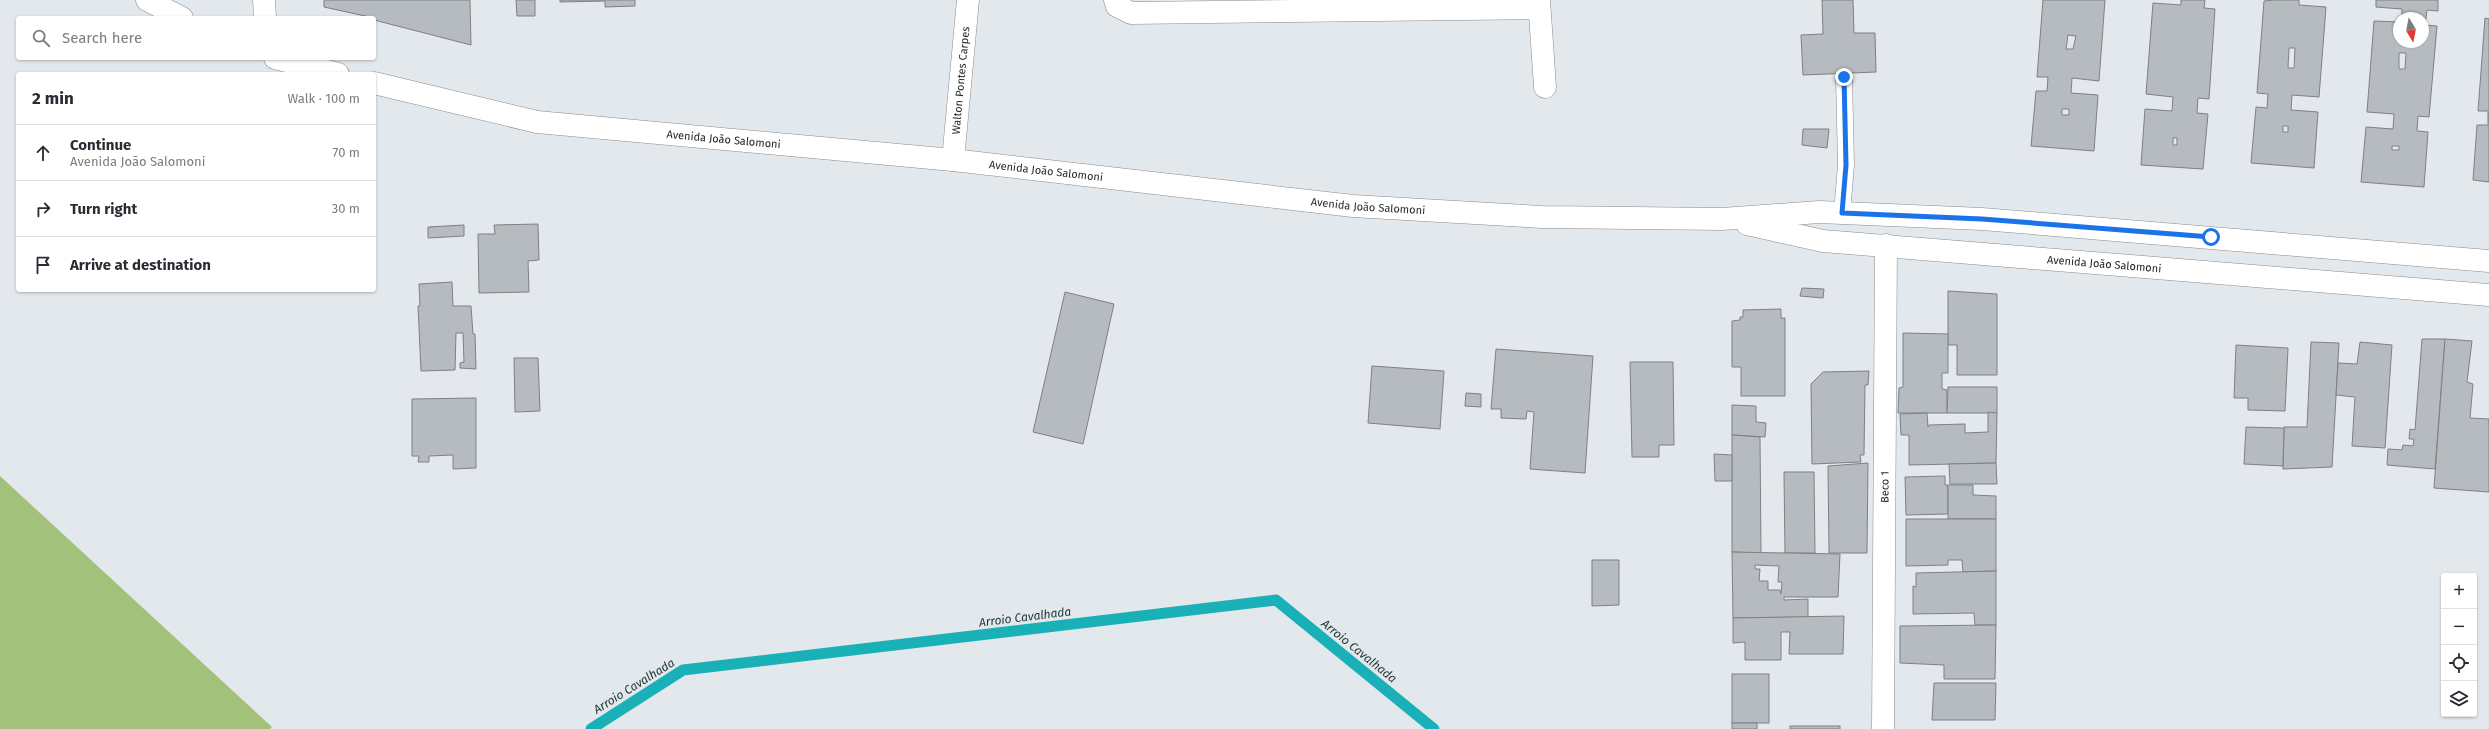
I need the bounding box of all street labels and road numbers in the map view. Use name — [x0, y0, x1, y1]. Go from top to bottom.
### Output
street label: Walton Pontes Carpes — [949, 26, 972, 135]
street label: Avenida João Salomoni — [666, 128, 781, 151]
street label: Avenida João Salomoni — [988, 158, 1104, 184]
street label: Avenida João Salomoni — [1310, 195, 1426, 217]
street label: Avenida João Salomoni — [2046, 253, 2162, 275]
street label: Beco 1 — [1878, 471, 1892, 503]

